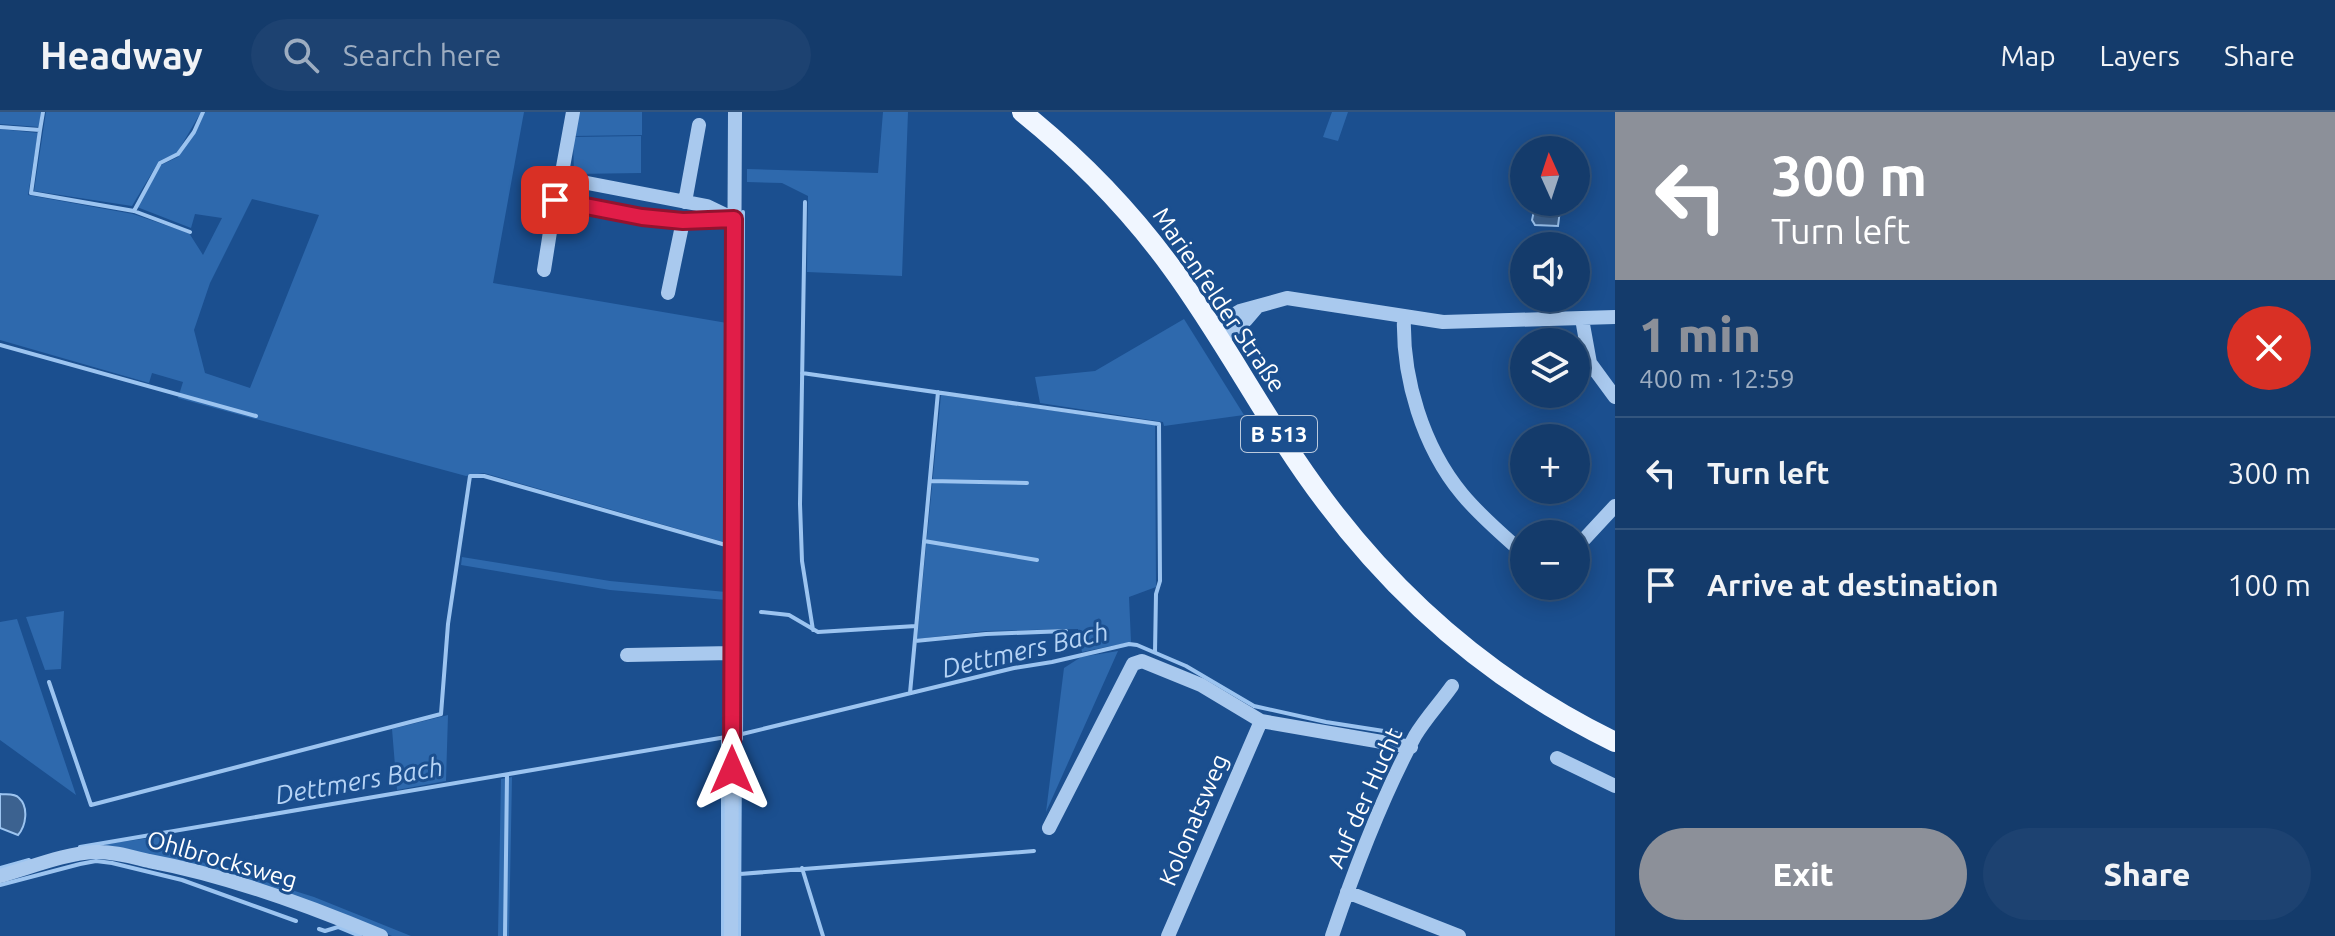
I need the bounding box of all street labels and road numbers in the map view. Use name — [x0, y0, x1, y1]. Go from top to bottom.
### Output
street label: Marienfelder Straße — [1148, 202, 1291, 397]
road number: B 513 — [1241, 416, 1317, 452]
street label: Auf der Hucht — [1322, 723, 1408, 872]
street label: Kolonatsweg — [1154, 750, 1233, 890]
street label: Ohlbrocksweg — [144, 825, 300, 894]

